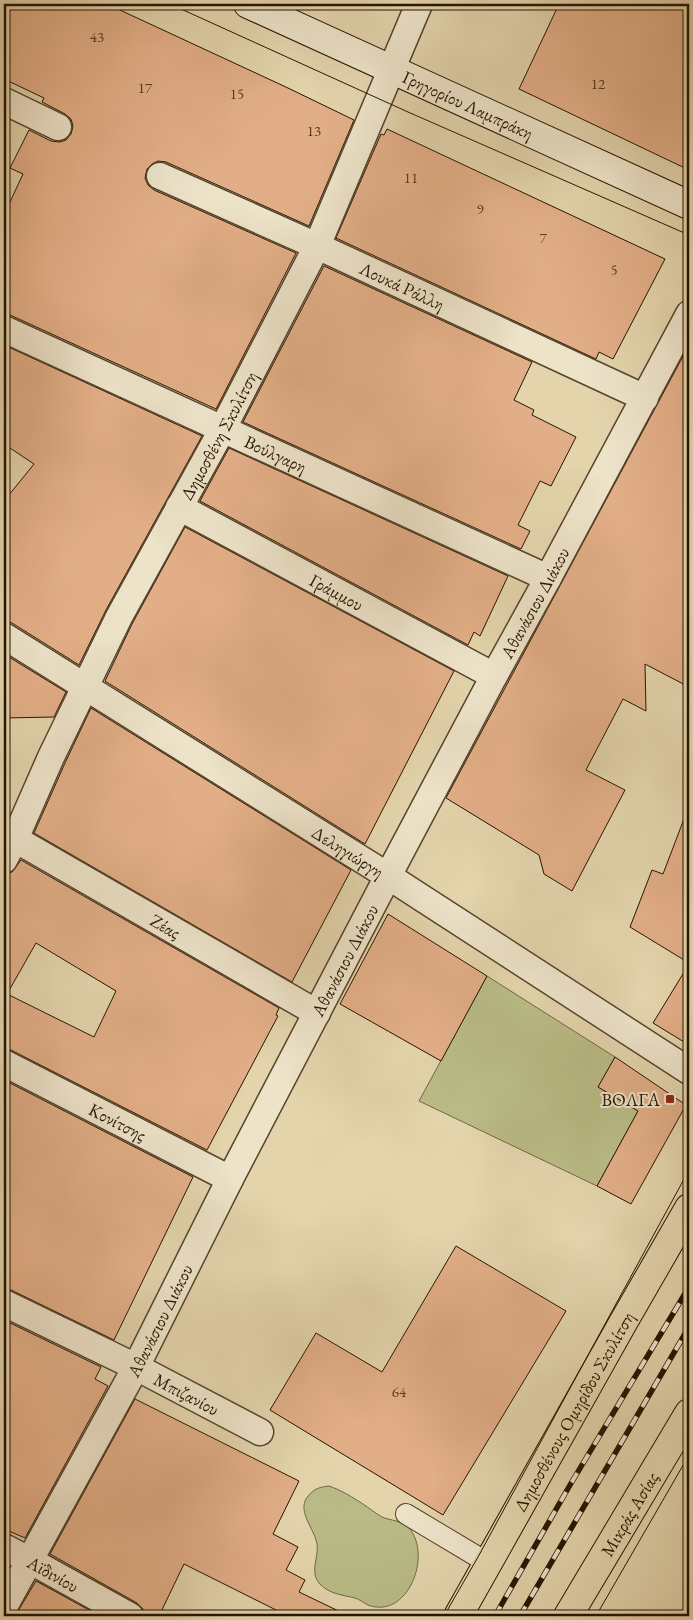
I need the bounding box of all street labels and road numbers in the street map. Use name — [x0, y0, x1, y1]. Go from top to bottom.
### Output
street label: Γρηγορίου Λαμπράκη — [399, 65, 537, 144]
street label: Λουκά Ράλλη — [355, 256, 448, 315]
street label: Δημοσθένη Σκυλίτση — [174, 367, 262, 504]
street label: Βούλγαρη — [241, 429, 311, 478]
street label: Αθανάσιου Διάκου — [494, 543, 574, 663]
street label: Γράμμου — [306, 568, 368, 615]
street label: Δεληγιώργη — [308, 820, 389, 882]
street label: Αθανάσιου Διάκου — [305, 900, 383, 1021]
street label: Ζέας — [146, 908, 185, 944]
street label: Κονίτσης — [85, 1097, 151, 1146]
street label: Αθανάσιου Διάκου — [121, 1260, 197, 1382]
street label: Δημοσθένους Ομηρίδου Σκυλίτση — [508, 1307, 639, 1515]
street label: Μπιζανίου — [150, 1367, 223, 1420]
street label: Μικράς Ασίας — [595, 1467, 663, 1560]
street label: Αϊδινίου — [23, 1550, 83, 1597]

